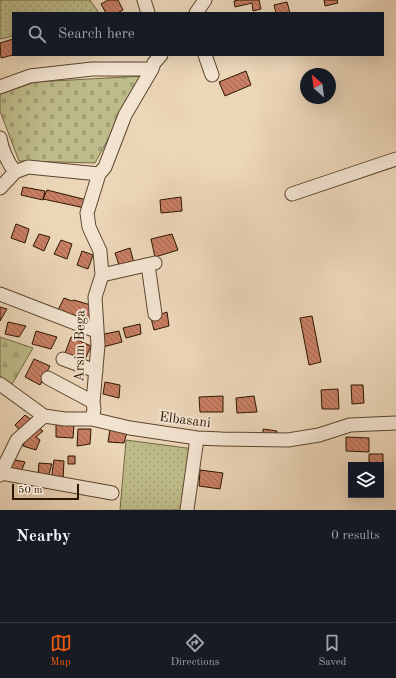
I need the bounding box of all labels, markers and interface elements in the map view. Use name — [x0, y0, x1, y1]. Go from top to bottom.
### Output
search box — [12, 12, 384, 56]
icon: search — [26, 23, 48, 45]
text: Search here — [58, 27, 135, 42]
north arrow — [300, 68, 336, 104]
street label: Arsim Bega — [72, 310, 88, 382]
street label: Elbasani — [158, 410, 212, 430]
map controls — [348, 462, 384, 498]
button: layers — [348, 462, 384, 498]
scale bar — [12, 482, 79, 501]
text: 50 m — [18, 485, 43, 496]
text: Nearby — [16, 528, 71, 545]
text: 0 results — [331, 529, 380, 542]
tab: Map — [50, 632, 72, 670]
tab: Directions — [171, 632, 219, 670]
tab: Saved — [318, 632, 346, 670]

